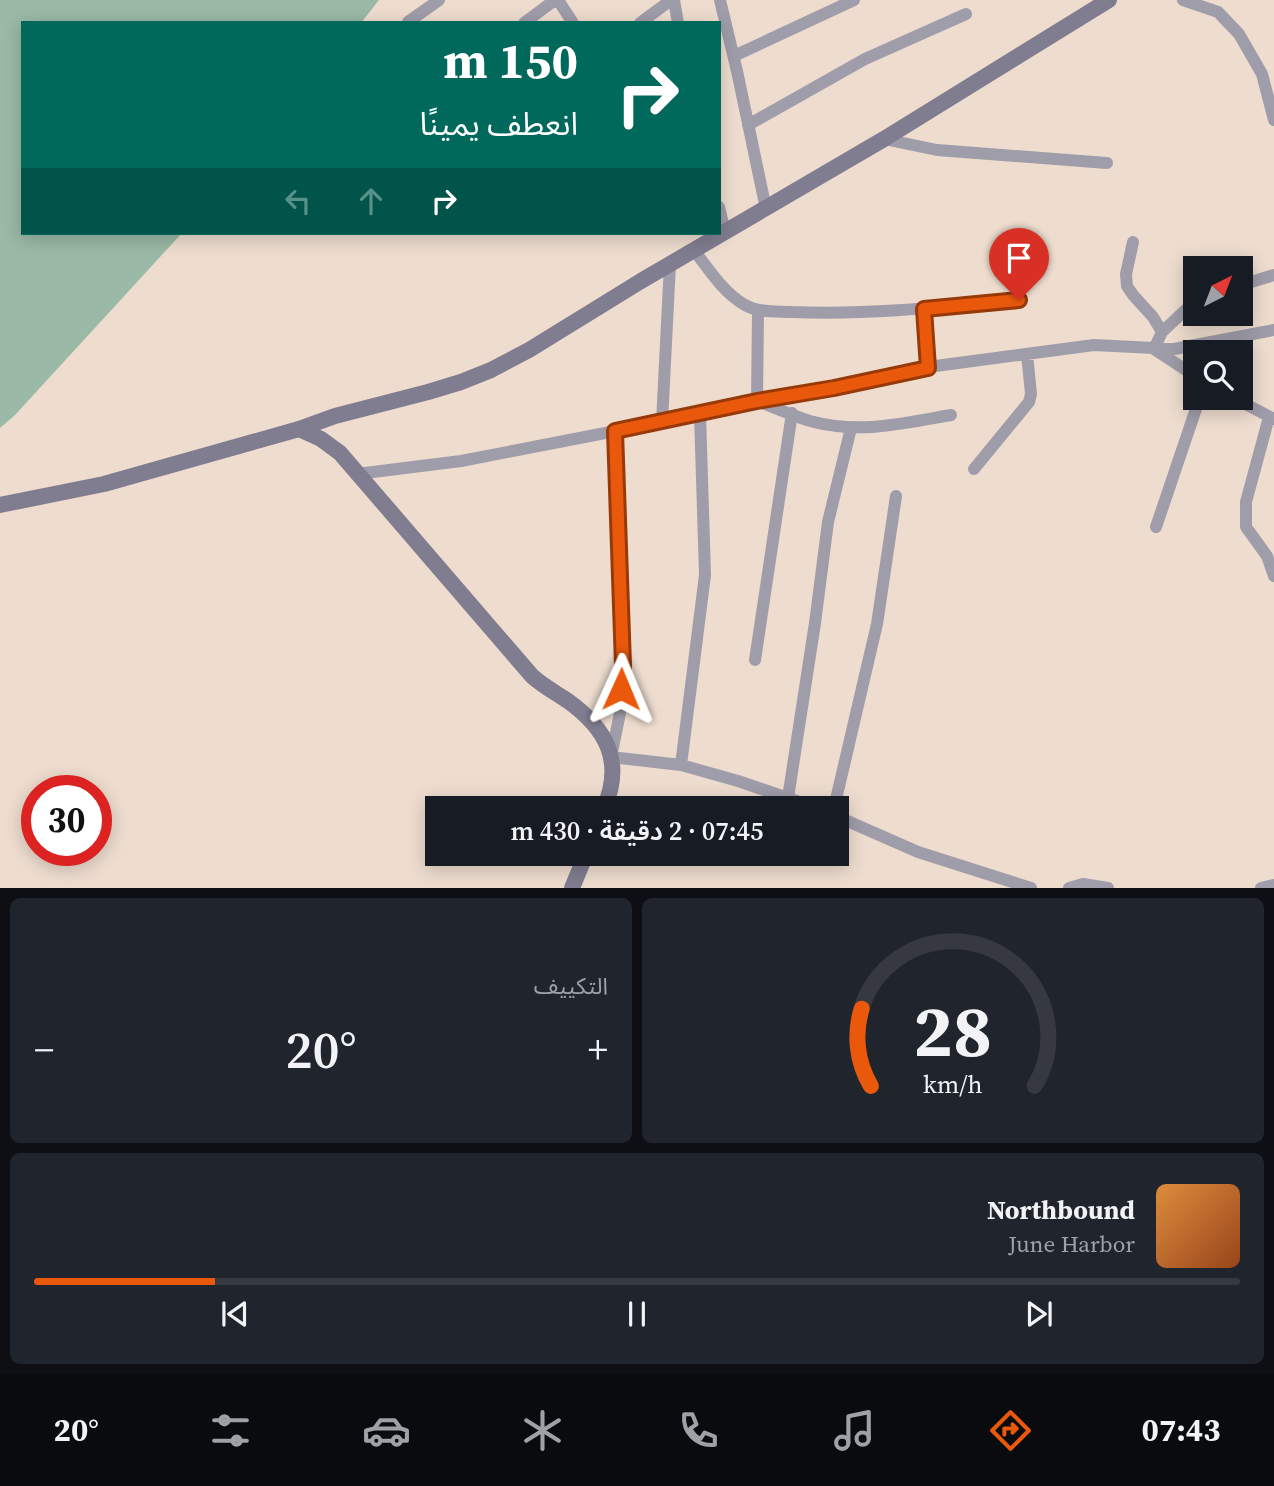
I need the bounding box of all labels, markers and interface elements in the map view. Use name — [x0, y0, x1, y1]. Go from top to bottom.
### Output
text: 150 m — [443, 27, 578, 94]
icon: right — [602, 49, 693, 140]
text: انعطف يمينًا — [420, 102, 578, 146]
icon: left — [279, 182, 317, 220]
icon: ahead — [352, 182, 390, 220]
icon: right — [425, 182, 463, 220]
pin — [989, 228, 1049, 300]
icon: arrive — [1000, 239, 1038, 277]
north arrow — [1183, 256, 1253, 326]
map controls — [1183, 256, 1253, 410]
button: search — [1183, 340, 1253, 410]
position arrow — [584, 652, 658, 726]
speed limit sign: 30 — [21, 775, 112, 866]
text: 07:45 · 2 دقيقة · 430 m — [510, 813, 764, 849]
text: التكييف — [534, 970, 608, 1002]
text: 28 — [914, 982, 992, 1081]
text: 20° — [285, 1014, 357, 1085]
text: − — [34, 1024, 54, 1076]
text: + — [588, 1024, 608, 1076]
text: km/h — [923, 1067, 983, 1101]
text: Northbound — [987, 1192, 1135, 1228]
text: June Harbor — [1008, 1228, 1135, 1260]
icon: previous — [216, 1295, 254, 1333]
icon: pause — [618, 1295, 656, 1333]
icon: next — [1020, 1295, 1058, 1333]
icon: filters — [206, 1406, 255, 1455]
icon: car — [362, 1406, 411, 1455]
icon: climate — [518, 1406, 567, 1455]
icon: phone — [674, 1406, 723, 1455]
icon: music — [830, 1406, 879, 1455]
icon: directions — [986, 1406, 1035, 1455]
text: 20° — [54, 1408, 99, 1452]
text: 07:43 — [1142, 1408, 1221, 1452]

